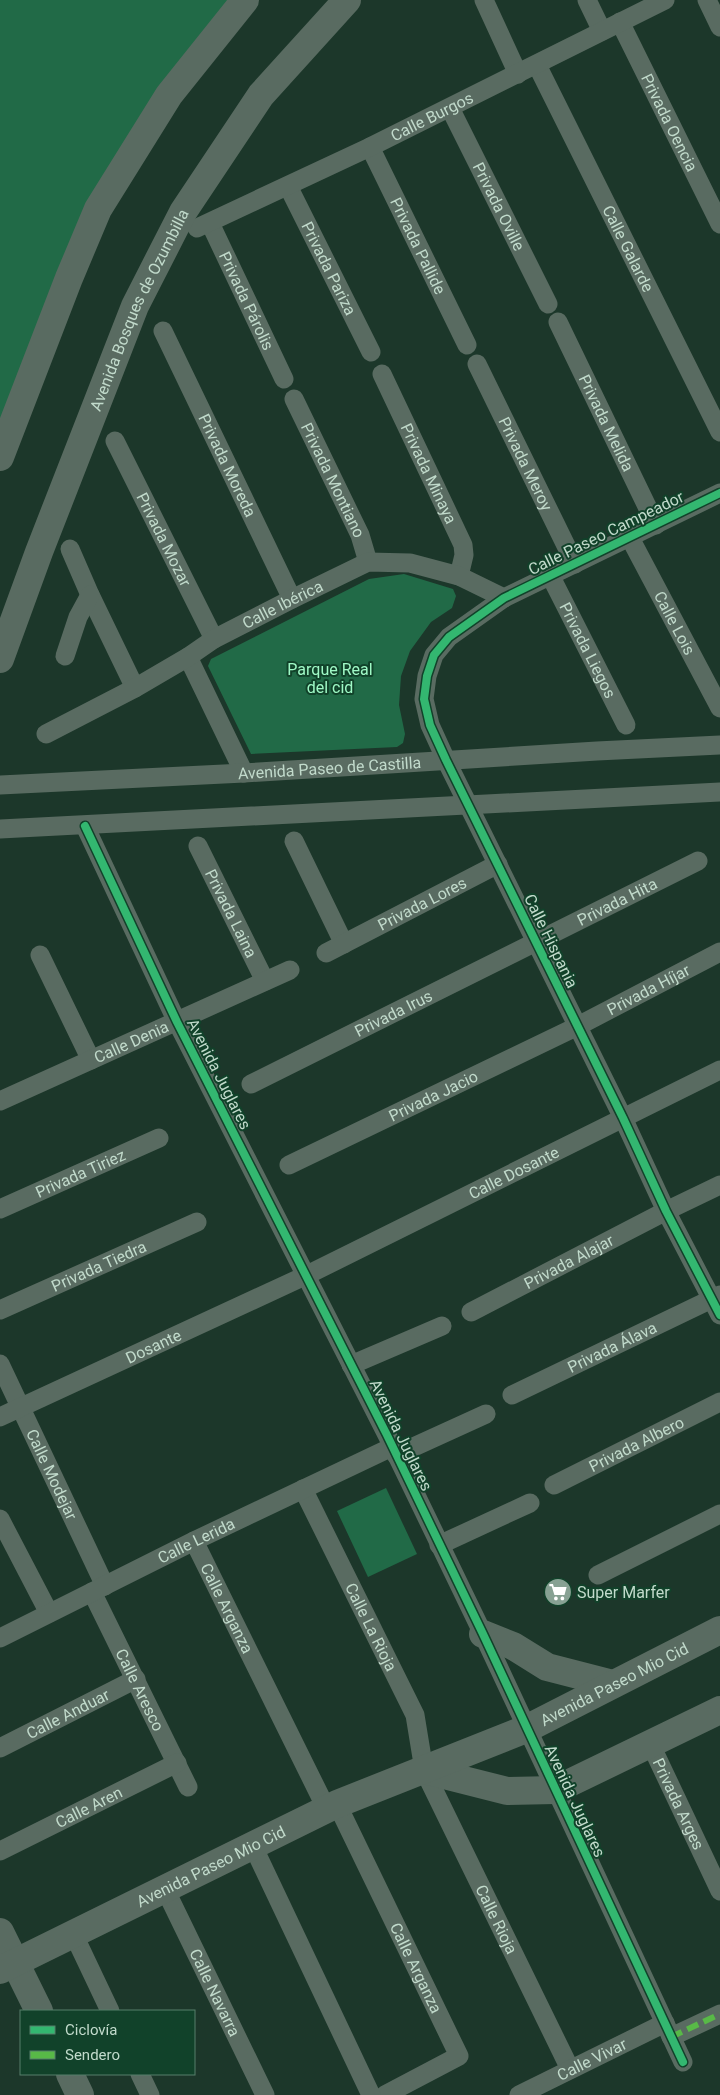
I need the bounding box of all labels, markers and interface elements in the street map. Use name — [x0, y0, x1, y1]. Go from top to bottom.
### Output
street label: Privada Oencia — [637, 70, 702, 174]
street label: Calle Burgos — [387, 88, 476, 145]
street label: Privada Oville — [469, 159, 529, 254]
street label: Privada Pallide — [387, 194, 450, 297]
street label: Calle Galarde — [599, 202, 658, 295]
street label: Avenida Bosques de Ozumbilla — [86, 206, 192, 413]
street label: Privada Pariza — [298, 218, 360, 318]
street label: Privada Párolis — [215, 248, 278, 353]
street label: Privada Melida — [575, 371, 638, 474]
street label: Privada Moreda — [195, 411, 260, 520]
street label: Privada Meroy — [495, 414, 557, 514]
street label: Privada Montiano — [297, 420, 369, 540]
street label: Privada Minaya — [397, 420, 461, 527]
street label: Calle Paseo Campeador — [525, 487, 687, 579]
street label: Privada Mozar — [133, 489, 196, 590]
street label: Calle Ibérica — [239, 576, 326, 632]
street label: Calle Lois — [650, 588, 700, 658]
street label: Privada Liegos — [556, 599, 620, 701]
park label: Parque Real del cid — [287, 660, 373, 697]
street label: Avenida Paseo de Castilla — [237, 752, 422, 783]
street label: Privada Laina — [201, 866, 261, 960]
street label: Privada Lores — [374, 873, 469, 934]
street label: Privada Hita — [574, 874, 660, 929]
street label: Calle Hispania — [520, 891, 582, 991]
street label: Privada Híjar — [604, 960, 693, 1019]
street label: Privada Irus — [351, 986, 435, 1040]
street label: Avenida Juglares — [183, 1015, 255, 1133]
street label: Calle Denia — [91, 1017, 171, 1067]
street label: Privada Jacio — [386, 1066, 481, 1125]
street label: Calle Dosante — [465, 1142, 562, 1203]
street label: Privada Tiriez — [33, 1145, 128, 1201]
street label: Privada Alajar — [521, 1230, 617, 1292]
street label: Privada Tiedra — [48, 1236, 149, 1295]
street label: Privada Álava — [564, 1317, 660, 1376]
street label: Dosante — [123, 1325, 184, 1367]
street label: Avenida Juglares — [366, 1376, 436, 1494]
street label: Privada Albero — [586, 1412, 687, 1476]
street label: Calle Modejar — [23, 1426, 82, 1523]
street label: Calle Lerida — [154, 1514, 238, 1567]
street label: Calle Arganza — [197, 1560, 258, 1656]
supermarket icon: Super Marfer — [543, 1577, 573, 1607]
street label: Calle La Rioja — [342, 1580, 401, 1674]
place label: Super Marfer — [577, 1583, 670, 1602]
street label: Avenida Paseo Mio Cid — [537, 1638, 691, 1730]
street label: Calle Aresco — [112, 1646, 168, 1734]
street label: Calle Anduar — [23, 1684, 113, 1743]
street label: Avenida Juglares — [541, 1742, 609, 1860]
street label: Privada Arges — [649, 1755, 708, 1853]
street label: Calle Aren — [52, 1782, 125, 1832]
street label: Avenida Paseo Mio Cid — [133, 1822, 288, 1911]
street label: Calle Rioja — [472, 1881, 522, 1957]
street label: Calle Arganza — [386, 1919, 446, 2016]
street label: Calle Navarra — [186, 1946, 245, 2039]
legend — [20, 2010, 195, 2075]
text: Ciclovía — [65, 2021, 118, 2039]
street label: Calle Vivar — [554, 2034, 630, 2084]
text: Sendero — [65, 2046, 120, 2064]

